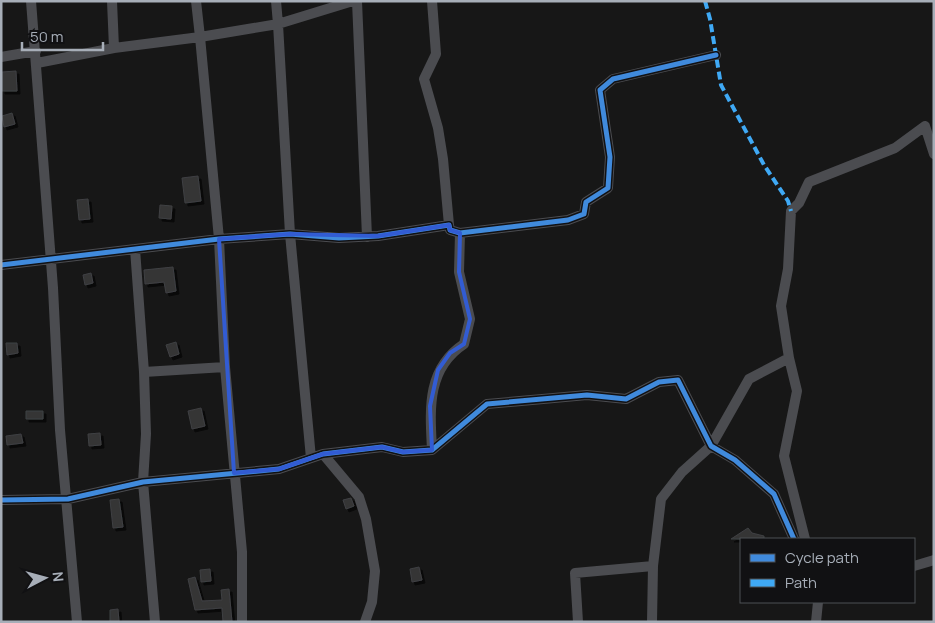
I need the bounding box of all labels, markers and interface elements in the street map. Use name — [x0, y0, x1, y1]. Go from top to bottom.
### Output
scale bar — [22, 20, 104, 52]
text: 50 m — [30, 26, 64, 47]
legend — [740, 538, 915, 603]
text: Cycle path — [785, 547, 859, 568]
north arrow — [20, 553, 70, 603]
text: N — [48, 571, 68, 583]
text: Path — [785, 572, 817, 593]

